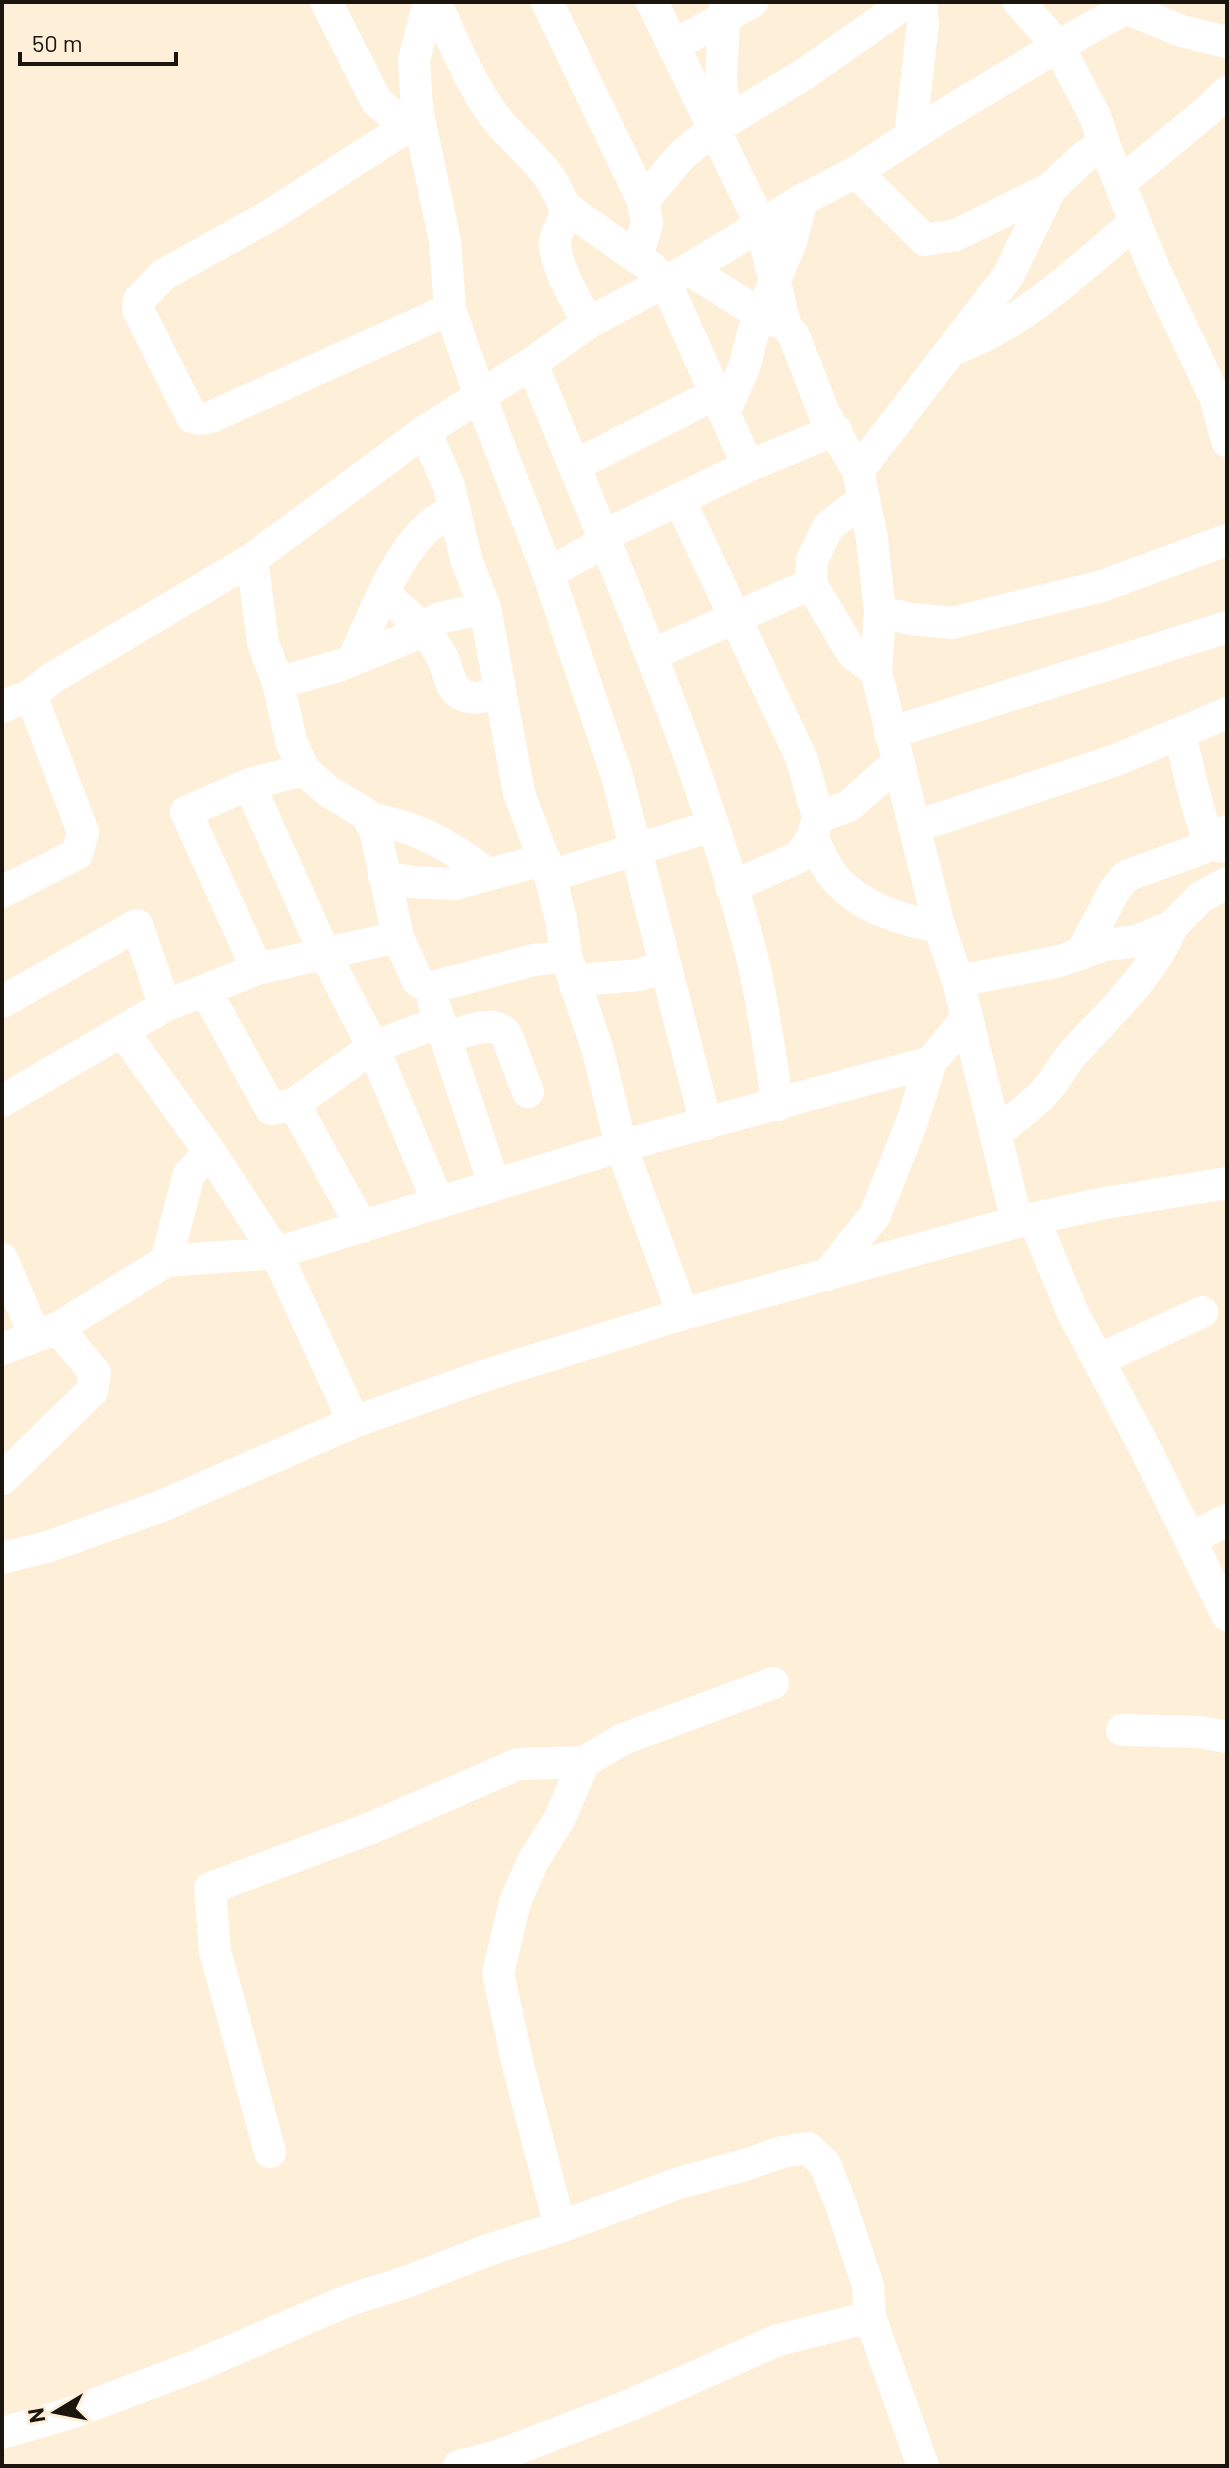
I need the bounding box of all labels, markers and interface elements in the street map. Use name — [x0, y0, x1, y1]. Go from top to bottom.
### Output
scale bar — [20, 16, 176, 66]
text: 50 m — [32, 28, 83, 57]
north arrow — [16, 2372, 96, 2452]
text: N — [21, 2406, 49, 2425]

